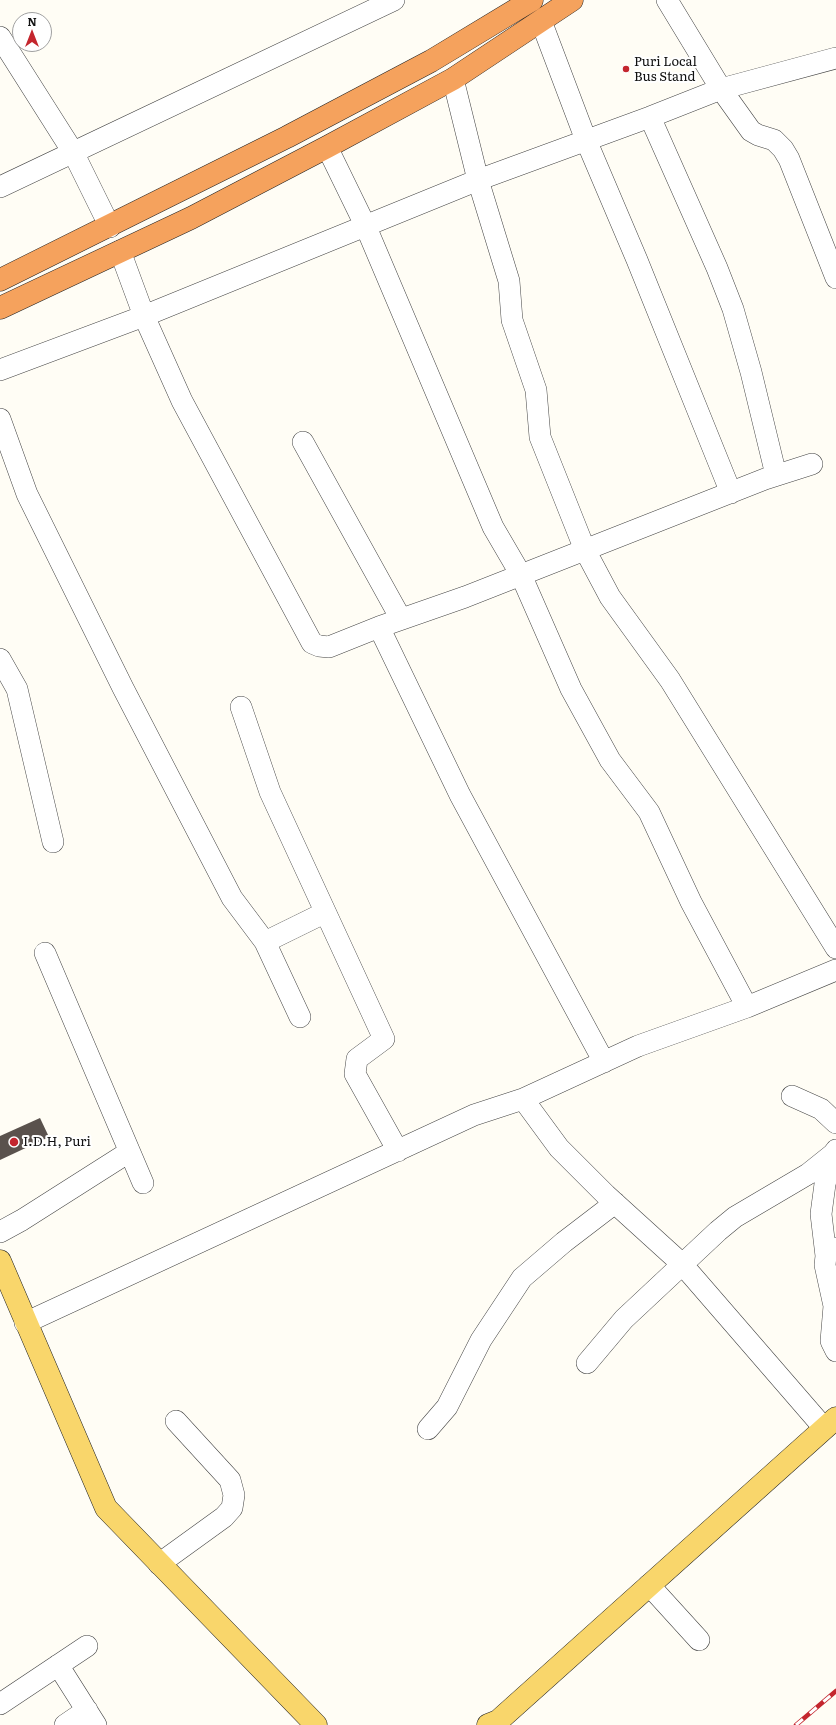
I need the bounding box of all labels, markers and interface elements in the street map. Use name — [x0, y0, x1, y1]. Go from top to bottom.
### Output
north arrow — [12, 12, 52, 52]
text: N — [27, 13, 37, 29]
place label: Puri Local Bus Stand — [634, 54, 697, 85]
marker: Puri Local Bus Stand — [621, 64, 631, 74]
place label: I.D.H, Puri — [23, 1134, 91, 1150]
marker: I.D.H, Puri — [8, 1136, 20, 1148]

